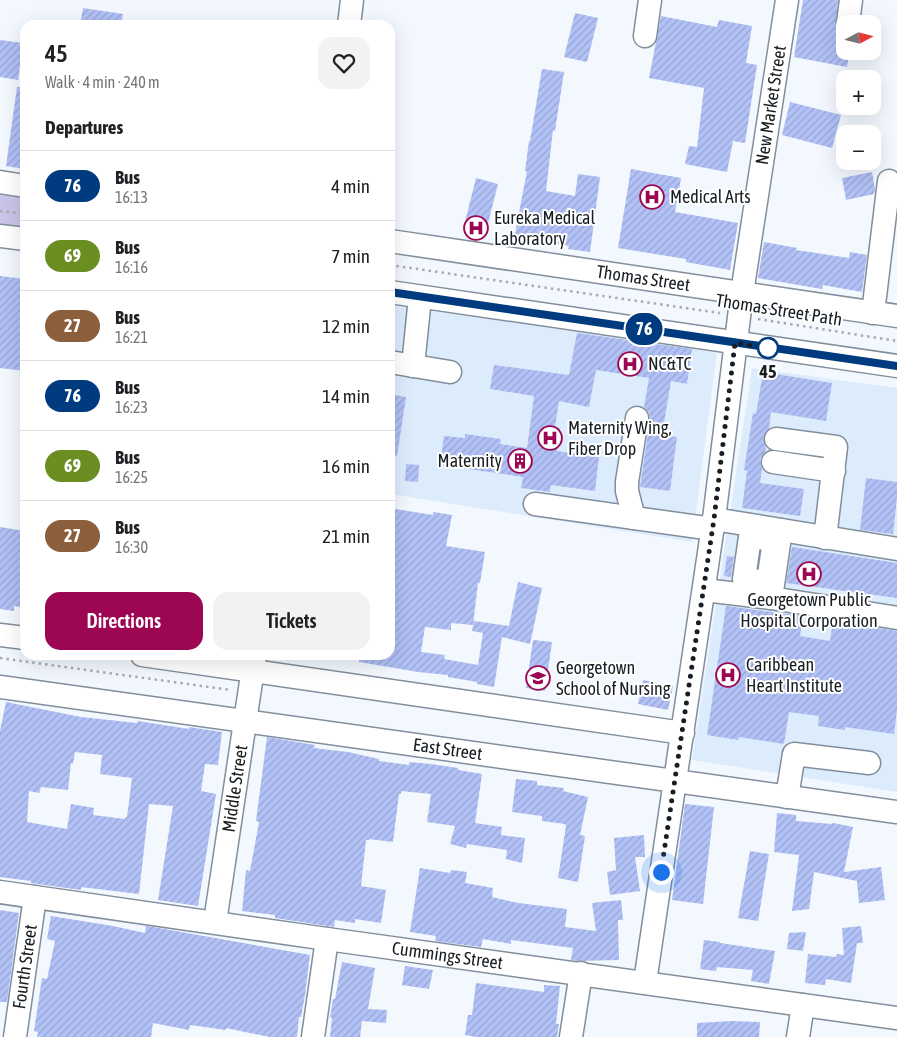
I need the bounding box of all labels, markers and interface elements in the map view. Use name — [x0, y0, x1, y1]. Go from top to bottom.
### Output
north arrow — [836, 15, 881, 60]
map controls — [836, 15, 881, 170]
button: heart — [318, 37, 370, 89]
text: 45 — [45, 40, 68, 67]
street label: New Market Street — [751, 44, 790, 166]
button: + — [836, 70, 881, 115]
text: Walk · 4 min · 240 m — [45, 73, 159, 91]
text: Departures — [45, 116, 123, 138]
button: − — [836, 125, 881, 170]
text: Bus — [115, 166, 140, 188]
text: 76 — [64, 175, 81, 196]
text: 4 min — [331, 175, 370, 197]
hospital icon: Medical Arts — [639, 184, 665, 210]
place label: Medical Arts — [670, 186, 751, 207]
text: 16:13 — [115, 188, 148, 206]
place label: Eureka Medical Laboratory — [494, 207, 595, 249]
hospital icon: Eureka Medical Laboratory — [463, 215, 489, 241]
text: Bus — [115, 236, 140, 258]
text: 69 — [64, 245, 81, 266]
text: 7 min — [331, 245, 370, 267]
text: 16:16 — [115, 258, 148, 276]
street label: Thomas Street — [595, 261, 692, 295]
street label: Thomas Street Path — [714, 289, 844, 330]
text: Bus — [115, 306, 140, 328]
line badge: 76 — [622, 313, 666, 345]
text: 27 — [64, 315, 81, 336]
text: 12 min — [322, 315, 370, 337]
text: 76 — [636, 318, 652, 339]
text: 16:21 — [115, 328, 148, 346]
marker: 45 — [757, 337, 779, 359]
hospital icon: NC&TC — [617, 351, 643, 377]
place label: NC&TC — [648, 353, 692, 374]
place label: 45 — [759, 361, 776, 382]
text: Bus — [115, 376, 140, 398]
text: 76 — [64, 385, 81, 406]
text: 14 min — [322, 385, 370, 407]
text: 16:23 — [115, 398, 148, 416]
place label: Maternity Wing, Fiber Drop — [568, 417, 672, 459]
hospital icon: Maternity Wing, Fiber Drop — [537, 425, 563, 451]
text: Bus — [115, 446, 140, 468]
building icon: Maternity — [507, 448, 533, 474]
place label: Maternity — [438, 450, 502, 471]
text: 69 — [64, 455, 81, 476]
text: 16 min — [322, 455, 370, 477]
text: 16:25 — [115, 468, 148, 486]
text: Bus — [115, 516, 140, 538]
text: 27 — [64, 525, 81, 546]
text: 21 min — [322, 525, 370, 547]
text: 16:30 — [115, 538, 148, 556]
hospital icon: Georgetown Public Hospital Corporation — [796, 561, 822, 587]
place label: Georgetown Public Hospital Corporation — [740, 589, 878, 631]
button: Directions — [45, 592, 203, 650]
button: Tickets — [213, 592, 370, 650]
place label: Caribbean Heart Institute — [746, 654, 842, 696]
place label: Georgetown School of Nursing — [556, 657, 671, 699]
hospital icon: Caribbean Heart Institute — [715, 662, 741, 688]
school or university icon: Georgetown School of Nursing — [525, 665, 551, 691]
street label: East Street — [412, 734, 484, 764]
street label: Middle Street — [218, 743, 251, 834]
your location — [649, 860, 674, 885]
street label: Fourth Street — [8, 923, 41, 1010]
street label: Cummings Street — [391, 937, 504, 973]

